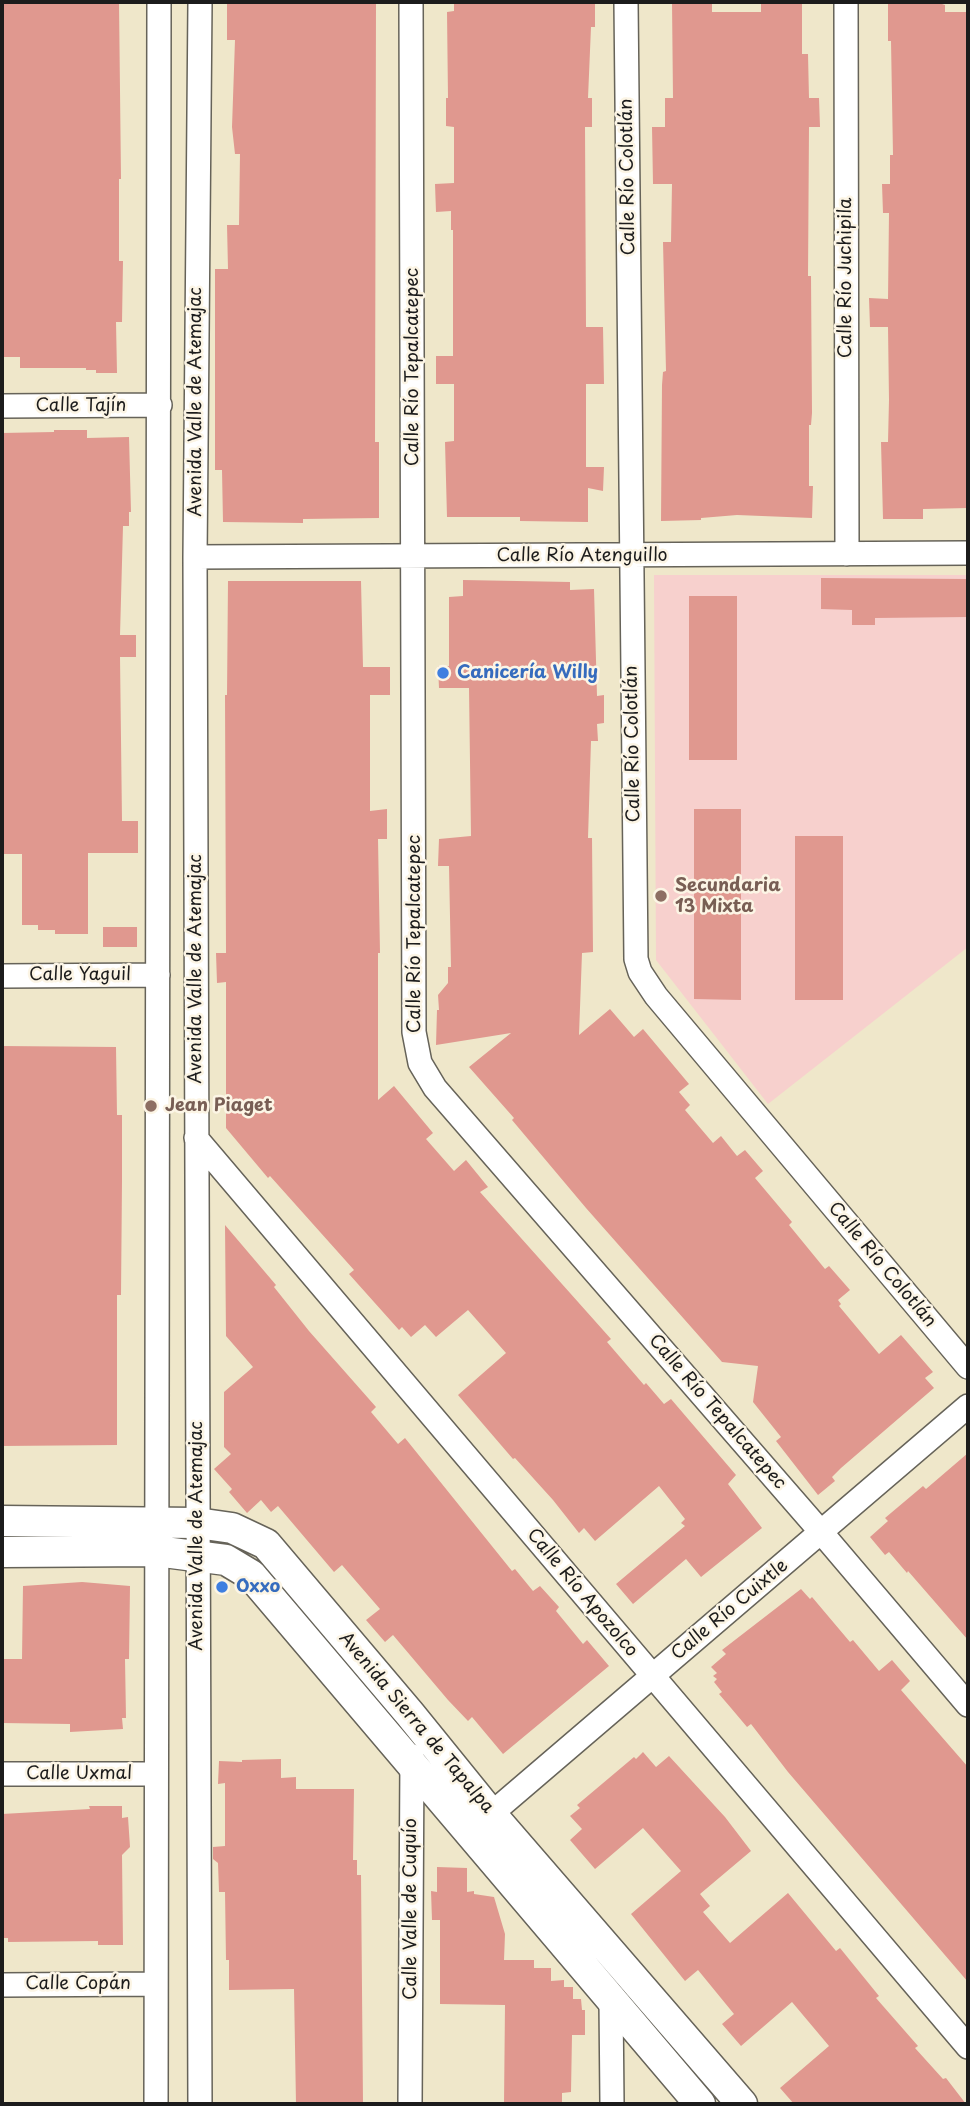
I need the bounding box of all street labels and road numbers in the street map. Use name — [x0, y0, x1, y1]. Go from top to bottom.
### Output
street label: Calle Río Colotlán — [616, 98, 640, 256]
street label: Calle Río Juchipila — [835, 198, 857, 358]
street label: Calle Río Tepalcatepec — [402, 268, 424, 466]
street label: Avenida Valle de Atemajac — [185, 287, 207, 517]
street label: Calle Tajín — [36, 395, 126, 417]
street label: Calle Río Atenguillo — [496, 545, 668, 567]
street label: Calle Río Colotlán — [621, 665, 645, 823]
street label: Calle Río Tepalcatepec — [404, 835, 426, 1033]
street label: Avenida Valle de Atemajac — [185, 854, 207, 1084]
street label: Calle Yaguil — [29, 964, 131, 986]
street label: Calle Río Colotlán — [823, 1198, 941, 1332]
street label: Calle Río Tepalcatepec — [644, 1330, 790, 1494]
street label: Avenida Valle de Atemajac — [186, 1421, 208, 1651]
street label: Calle Río Apozolco — [522, 1524, 642, 1662]
street label: Calle Río Cuixtle — [667, 1555, 793, 1665]
street label: Avenida Sierra de Tapalpa — [334, 1628, 498, 1818]
street label: Calle Uxmal — [26, 1763, 132, 1785]
street label: Calle Valle de Cuquío — [400, 1818, 422, 2000]
street label: Calle Copán — [25, 1973, 131, 1995]

